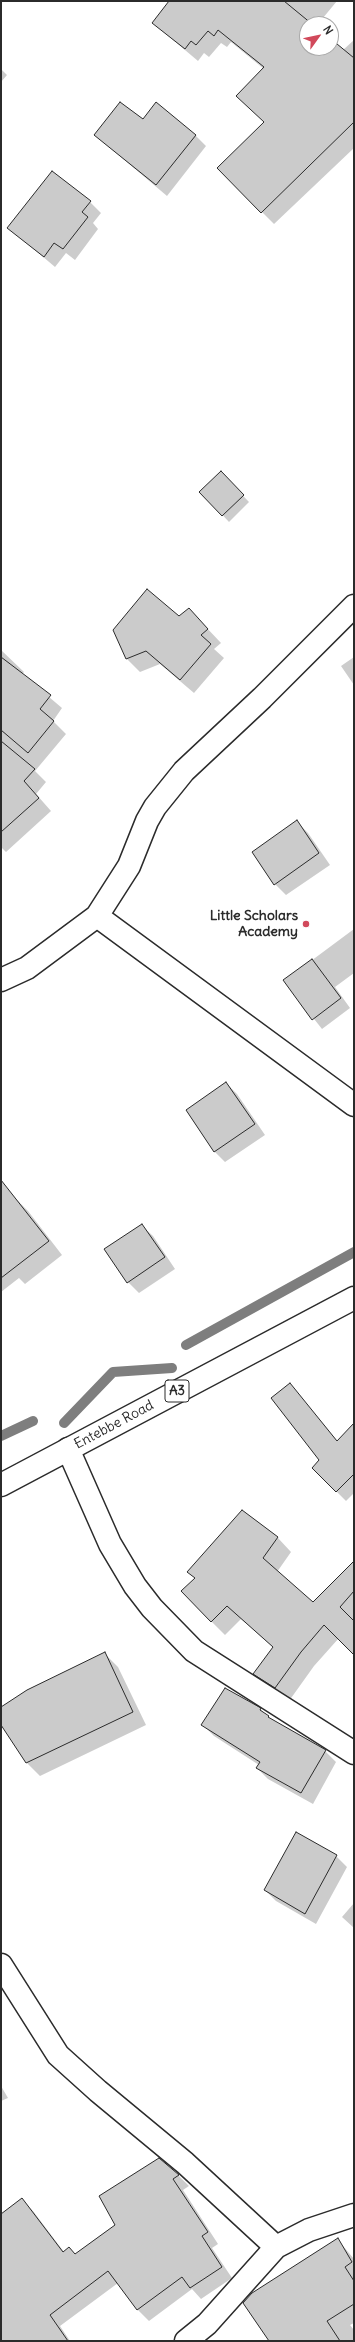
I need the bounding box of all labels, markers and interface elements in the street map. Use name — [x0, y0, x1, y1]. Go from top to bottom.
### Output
north arrow — [299, 16, 339, 56]
text: N — [320, 23, 336, 37]
place label: Little Scholars Academy — [210, 908, 298, 940]
marker: Little Scholars Academy — [301, 919, 311, 929]
road number: A3 — [165, 1380, 189, 1402]
street label: Entebbe Road — [71, 1397, 157, 1453]

